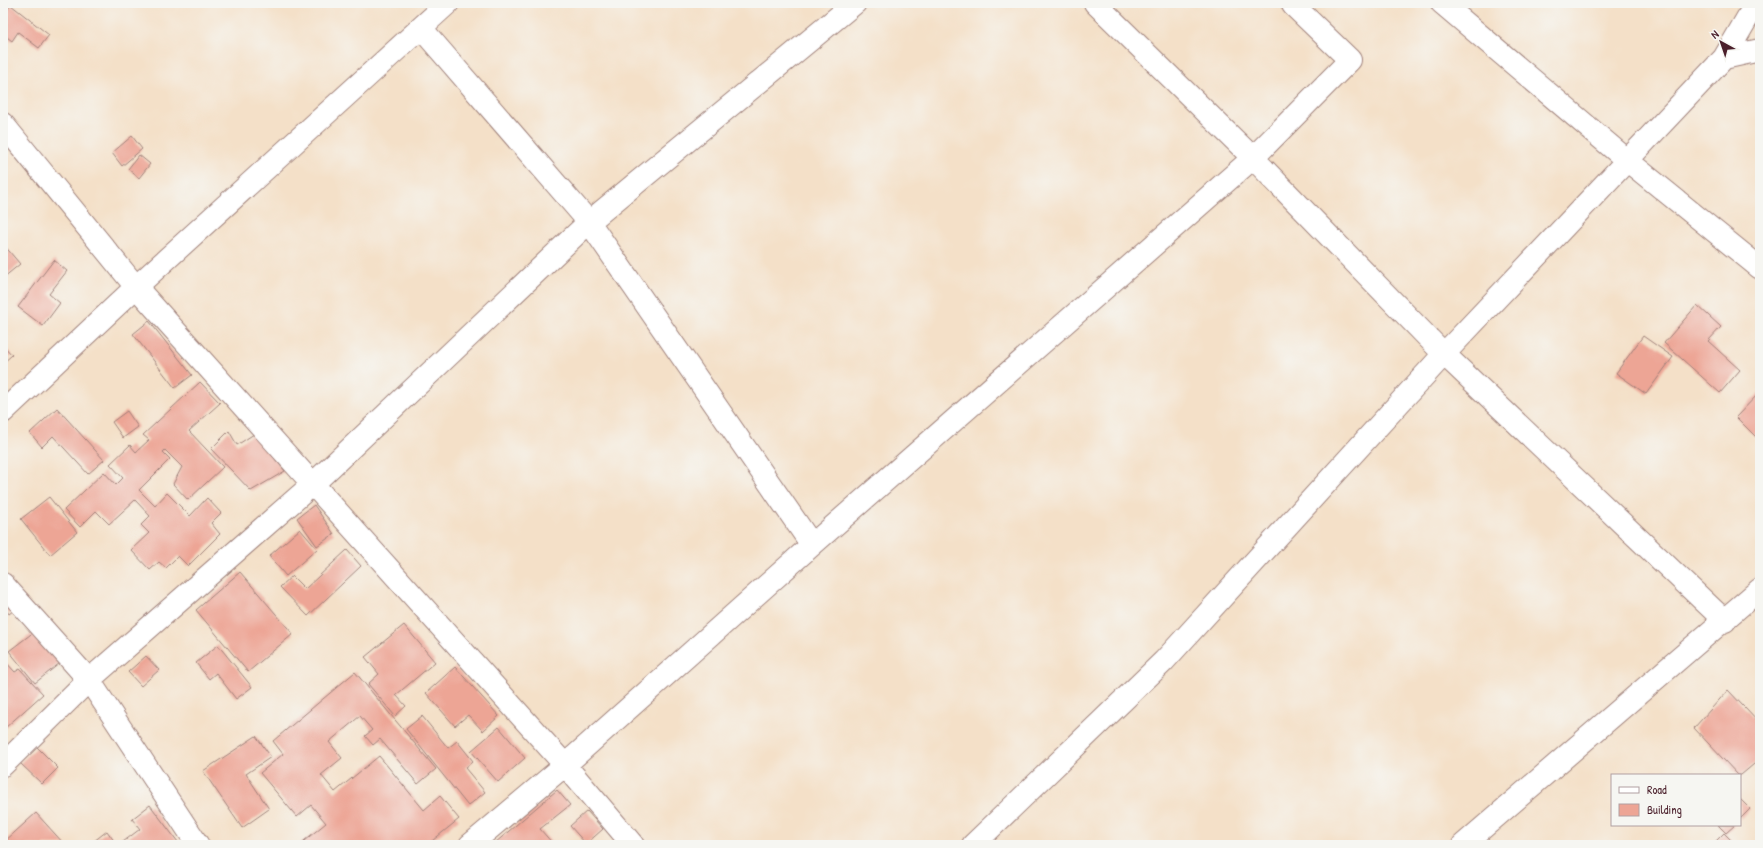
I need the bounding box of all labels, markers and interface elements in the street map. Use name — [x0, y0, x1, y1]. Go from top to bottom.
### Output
north arrow — [1701, 22, 1741, 62]
text: N — [1708, 27, 1721, 42]
legend — [1611, 774, 1741, 826]
text: Road — [1647, 781, 1667, 798]
text: Building — [1647, 801, 1682, 818]

